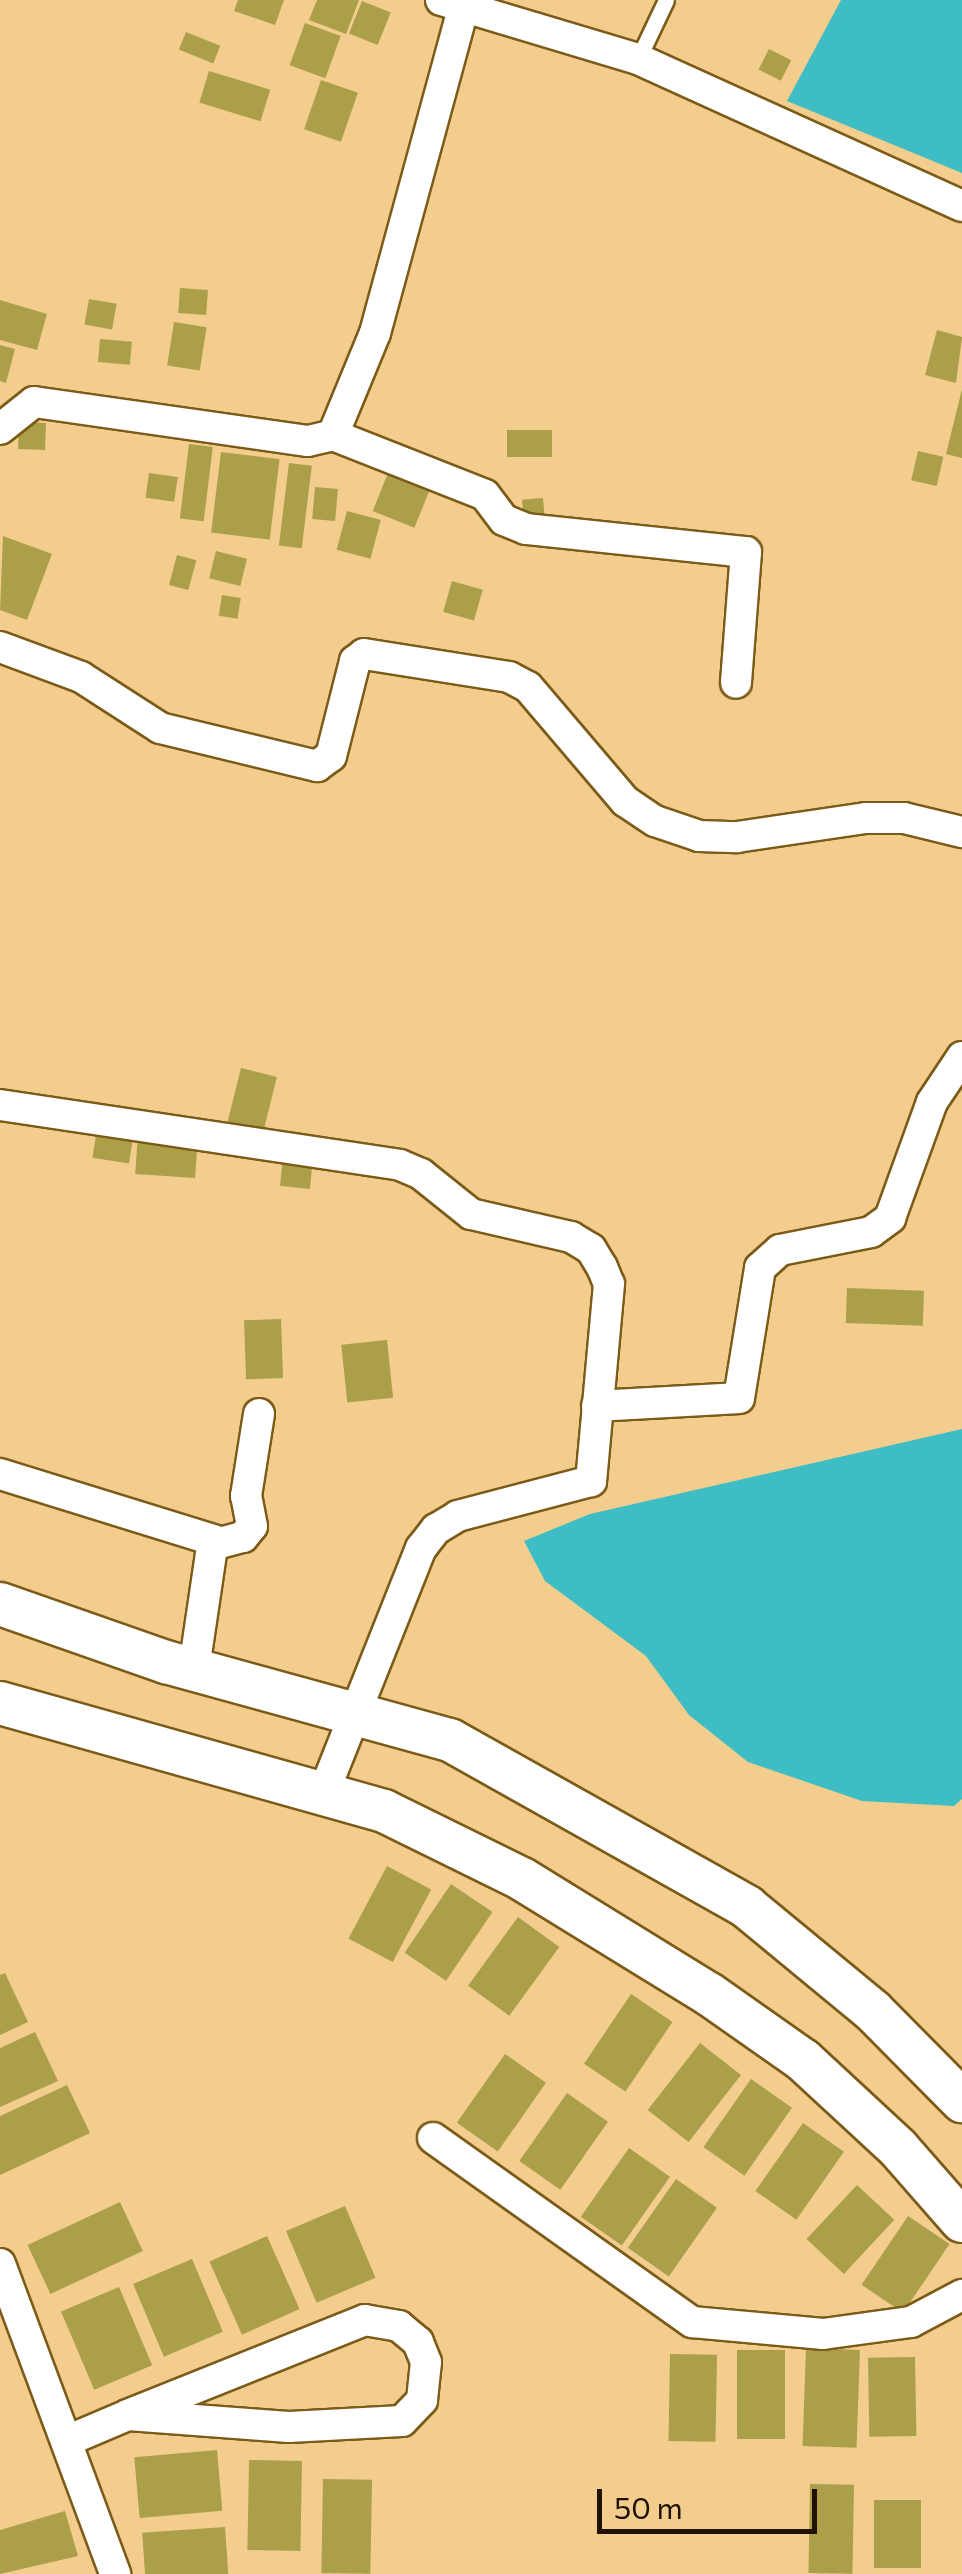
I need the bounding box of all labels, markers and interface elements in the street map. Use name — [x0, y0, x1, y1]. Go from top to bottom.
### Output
scale bar — [602, 2469, 822, 2531]
text: 50 m — [614, 2488, 683, 2525]

